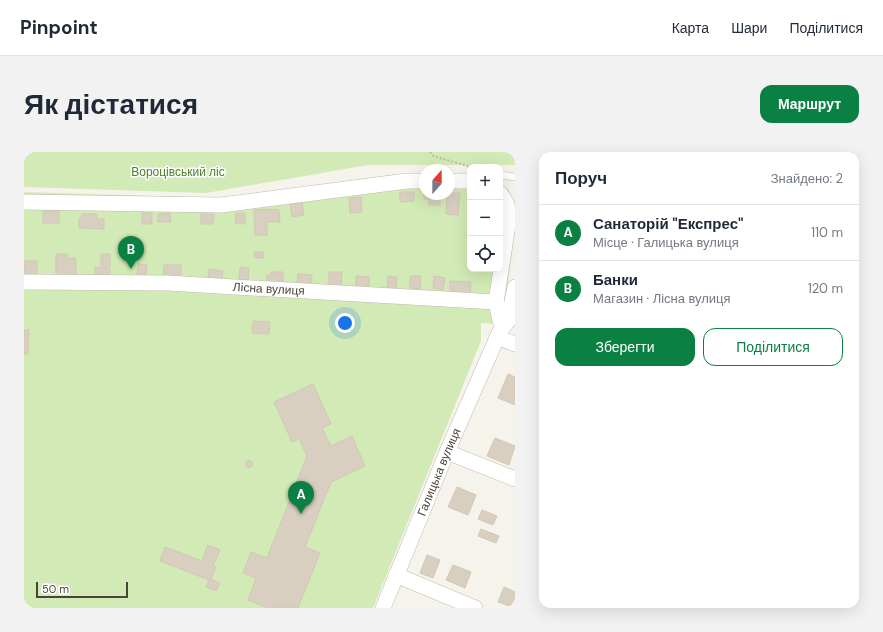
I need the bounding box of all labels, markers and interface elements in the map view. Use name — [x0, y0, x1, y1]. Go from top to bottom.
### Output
text: Pinpoint — [20, 15, 98, 40]
text: Карта — [672, 19, 709, 37]
text: Шари — [731, 19, 767, 37]
text: Поділитися — [789, 19, 863, 37]
button: Маршрут — [760, 85, 859, 123]
text: Як дістатися — [24, 86, 198, 123]
park label: Вороцівський ліс — [131, 164, 225, 180]
north arrow — [419, 164, 455, 200]
map controls — [467, 164, 503, 272]
button: + — [467, 164, 503, 200]
text: Поруч — [555, 167, 607, 189]
text: Знайдено: 2 — [771, 170, 843, 187]
button: − — [467, 200, 503, 236]
text: Санаторій "Експрес" — [593, 214, 744, 234]
text: A — [563, 224, 573, 241]
text: 110 m — [811, 224, 843, 241]
text: Місце · Галицька вулиця — [593, 234, 739, 251]
pin: B — [118, 236, 144, 269]
button: locate — [467, 236, 503, 272]
text: Банки — [593, 270, 638, 290]
street label: Лісна вулиця — [232, 279, 305, 299]
text: B — [564, 280, 572, 297]
text: 120 m — [808, 280, 843, 297]
text: Магазин · Лісна вулиця — [593, 290, 731, 307]
your location — [335, 313, 355, 333]
button: Зберегти — [555, 328, 695, 366]
button: Поділитися — [703, 328, 843, 366]
street label: Галицька вулиця — [414, 426, 464, 518]
pin: A — [288, 481, 314, 514]
scale bar — [36, 580, 128, 599]
text: 50 m — [42, 582, 69, 596]

